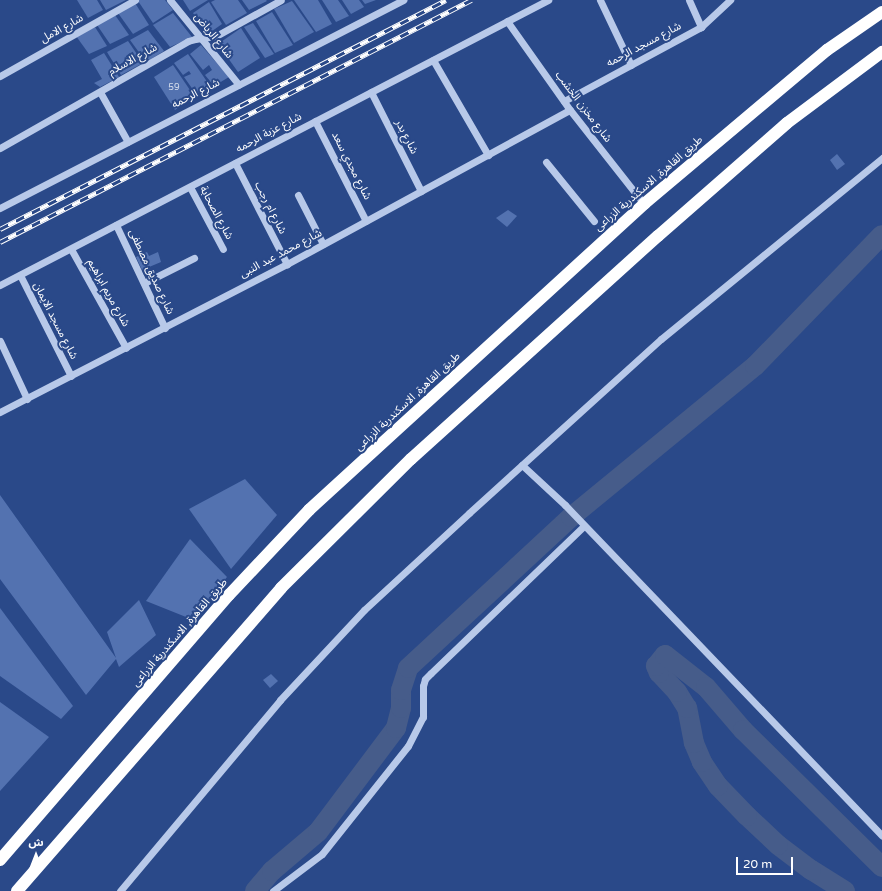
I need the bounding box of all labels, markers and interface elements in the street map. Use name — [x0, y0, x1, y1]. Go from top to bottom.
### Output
street label: شارع الرياض — [191, 11, 235, 61]
street label: شارع الامل — [38, 12, 86, 46]
street label: شارع مسجد الرحمه — [604, 20, 684, 70]
street label: شارع الاسلام — [106, 41, 160, 79]
street label: شارع مخزن الخشب — [552, 69, 614, 145]
street label: شارع الرحمه — [170, 76, 222, 112]
house number: 59 — [168, 83, 180, 93]
street label: شارع عزبة الرحمه — [234, 110, 304, 156]
street label: شارع بدر — [392, 117, 420, 157]
street label: شارع مجدي سعد — [328, 130, 374, 202]
street label: طريق القاهرة, الاسكندرية الزراعى — [592, 133, 706, 235]
street label: شارع ام رجب — [251, 180, 289, 236]
street label: شارع الصحابة — [196, 184, 236, 242]
street label: شارع صديق مصطفى — [125, 227, 177, 317]
street label: شارع محمد عبد النبى — [238, 227, 324, 281]
street label: شارع مريم ابراهيم — [84, 257, 132, 329]
street label: شارع مسجد الايمان — [30, 280, 80, 362]
street label: طريق القاهرة, الاسكندرية الزراعى — [353, 350, 463, 454]
street label: طريق القاهرة, الاسكندرية الزراعى — [129, 576, 231, 690]
north arrow — [16, 835, 56, 875]
text: ش — [28, 836, 44, 849]
scale bar — [738, 849, 795, 875]
text: 20 m — [743, 857, 772, 871]

